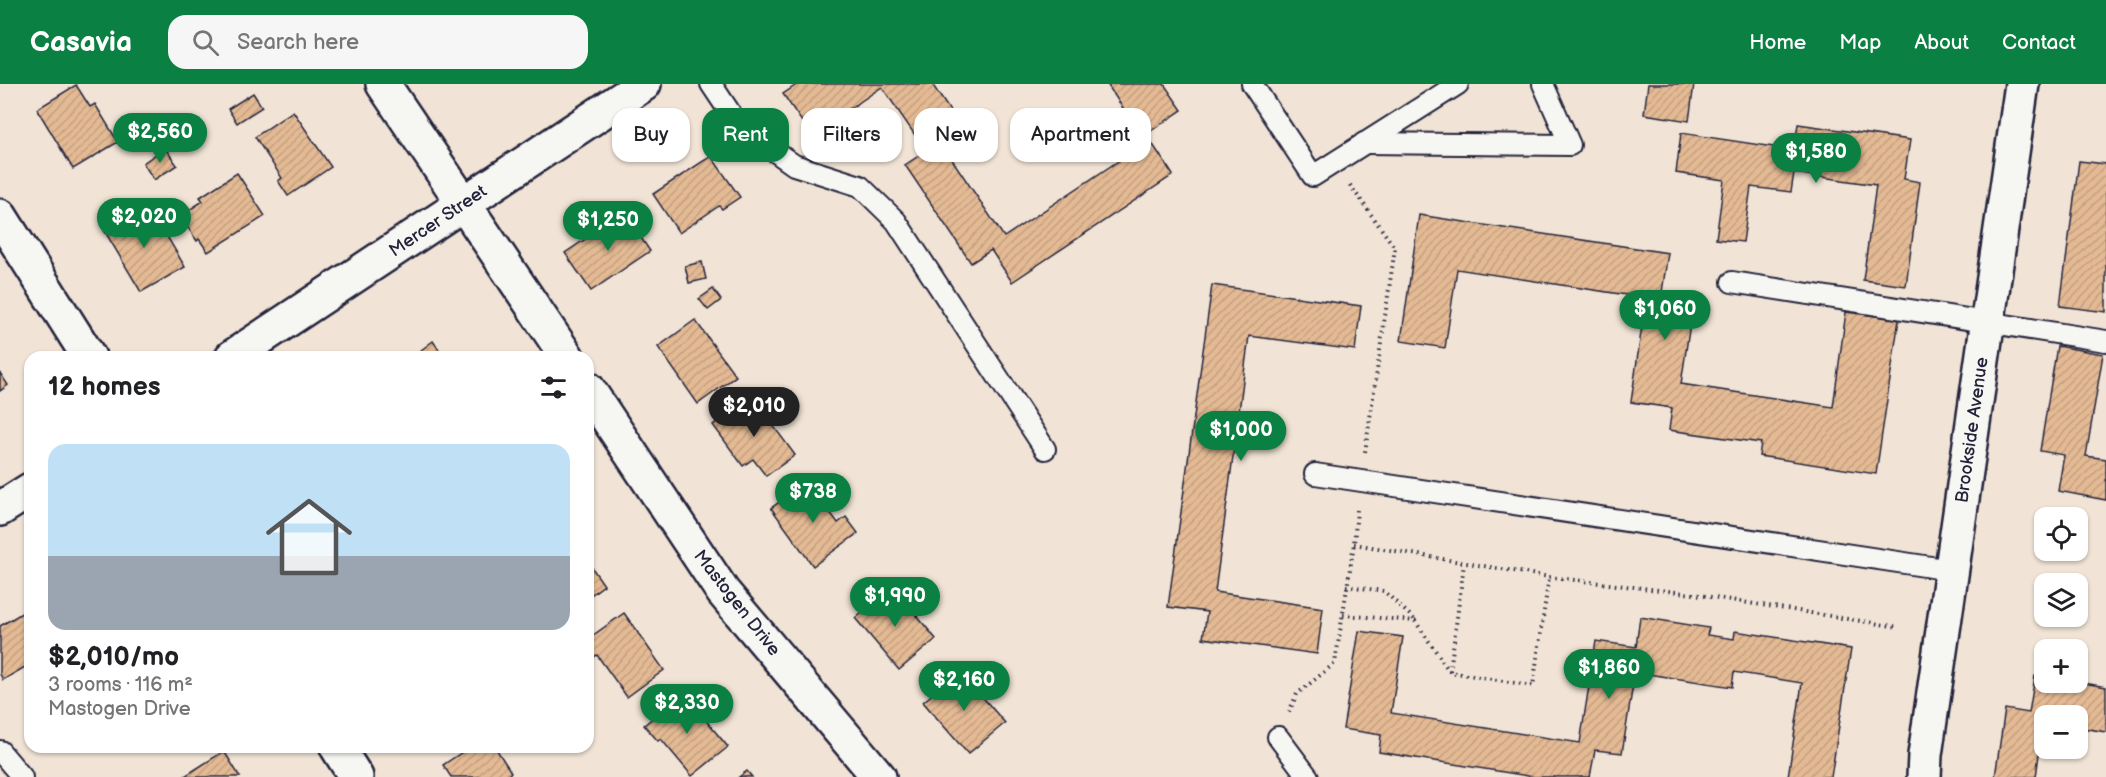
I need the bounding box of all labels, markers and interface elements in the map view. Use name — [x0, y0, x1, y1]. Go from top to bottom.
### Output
search box — [168, 15, 588, 69]
text: Casavia — [30, 26, 132, 59]
icon: search — [189, 26, 222, 59]
text: Search here — [237, 29, 359, 56]
text: Home — [1749, 30, 1806, 55]
text: Map — [1839, 30, 1881, 55]
text: About — [1914, 30, 1969, 55]
text: Contact — [2002, 30, 2076, 55]
chip: Buy — [612, 108, 690, 162]
chip: Rent — [702, 108, 789, 162]
chip: Filters — [801, 108, 902, 162]
chip: New — [914, 108, 998, 162]
chip: Apartment — [1010, 108, 1151, 162]
pin: $2,560 — [111, 113, 209, 164]
text: $2,560 — [127, 120, 193, 144]
pin: $1,580 — [1767, 133, 1865, 184]
text: $1,580 — [1785, 140, 1847, 164]
street label: Mercer Street — [385, 180, 491, 261]
pin: $2,020 — [95, 198, 193, 249]
pin: $1,250 — [559, 201, 657, 252]
text: $2,020 — [111, 205, 177, 229]
text: $1,250 — [577, 208, 639, 232]
pin: $1,060 — [1616, 290, 1714, 341]
text: $1,060 — [1633, 297, 1697, 321]
street label: Brookside Avenue — [1951, 355, 1993, 504]
icon: filters — [537, 371, 570, 404]
text: 12 homes — [48, 372, 160, 403]
pin: $2,010 — [705, 387, 803, 438]
text: $2,010 — [723, 394, 785, 418]
pin: $1,000 — [1192, 411, 1290, 462]
text: $1,000 — [1209, 418, 1273, 442]
pin: $738 — [777, 473, 849, 524]
text: $738 — [789, 480, 837, 504]
icon: home — [255, 483, 363, 591]
map controls — [2034, 507, 2088, 759]
button: locate — [2034, 507, 2088, 561]
street label: Mastogen Drive — [689, 546, 785, 660]
button: layers — [2034, 573, 2088, 627]
pin: $1,990 — [846, 577, 944, 628]
text: $1,990 — [864, 584, 926, 608]
button: + — [2034, 639, 2088, 693]
text: $2,010/mo — [48, 642, 179, 673]
pin: $1,860 — [1560, 649, 1658, 700]
text: $1,860 — [1578, 656, 1640, 680]
pin: $2,160 — [915, 661, 1013, 712]
text: $2,160 — [933, 668, 995, 692]
text: 3 rooms · 116 m² — [48, 673, 193, 697]
pin: $2,330 — [638, 684, 736, 735]
text: $2,330 — [654, 691, 720, 715]
text: Mastogen Drive — [48, 697, 191, 721]
button: − — [2034, 705, 2088, 759]

